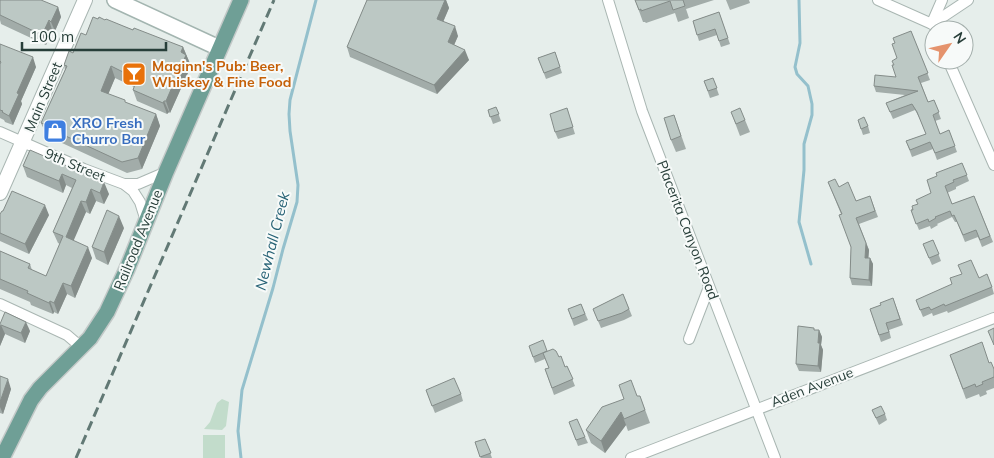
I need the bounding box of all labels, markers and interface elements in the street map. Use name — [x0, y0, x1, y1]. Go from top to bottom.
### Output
scale bar — [22, 20, 166, 52]
north arrow — [924, 20, 974, 70]
text: 100 m — [30, 27, 74, 46]
text: N — [949, 28, 970, 47]
place label: Maginn's Pub: Beer, Whiskey & Fine Food — [152, 57, 291, 91]
street label: Main Street — [20, 59, 66, 135]
bar icon: Maginn's Pub: Beer, Whiskey & Fine Food — [121, 61, 147, 87]
place label: XRO Fresh Churro Bar — [71, 114, 146, 148]
shop icon: XRO Fresh Churro Bar — [42, 118, 68, 144]
street label: 9th Street — [42, 144, 108, 186]
street label: Placerita Canyon Road — [653, 158, 723, 302]
street label: Railroad Avenue — [110, 187, 166, 293]
water label: Newhall Creek — [251, 189, 294, 292]
street label: Aden Avenue — [768, 363, 856, 411]

